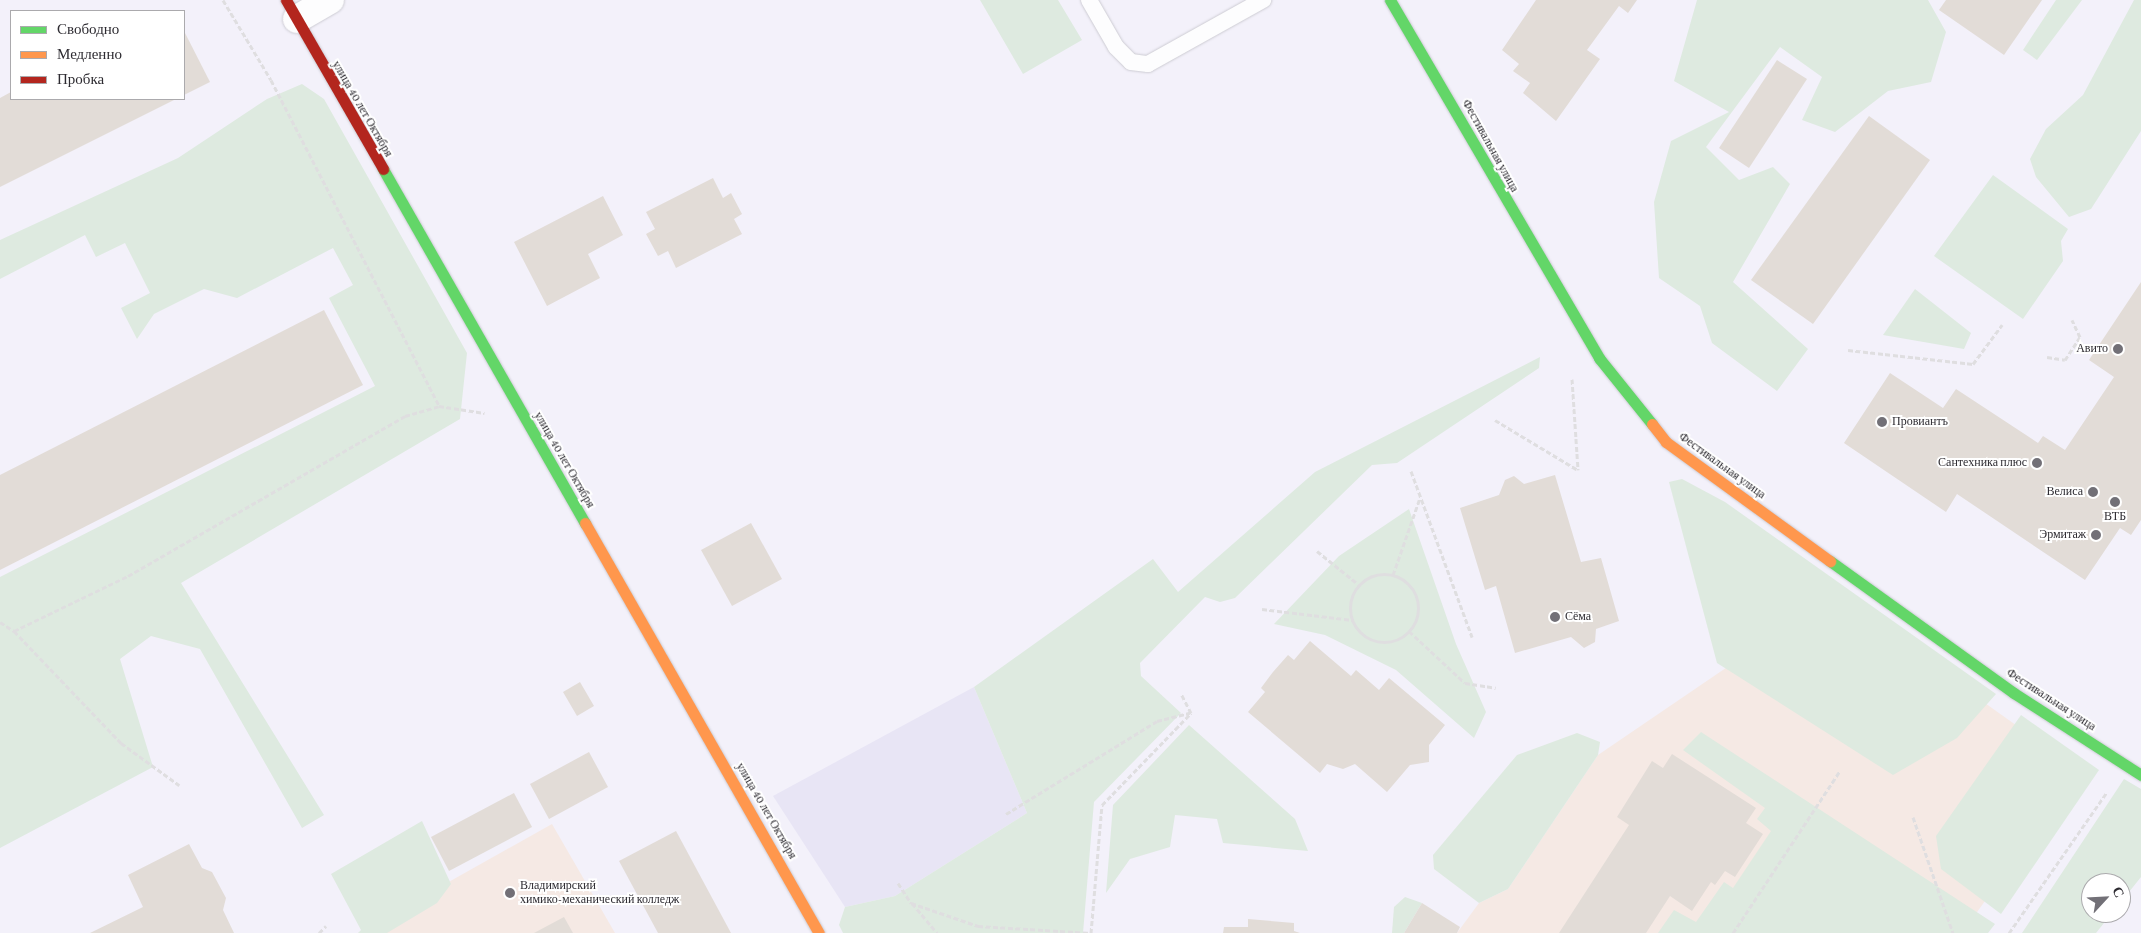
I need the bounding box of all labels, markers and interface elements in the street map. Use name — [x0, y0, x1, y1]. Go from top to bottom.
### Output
legend — [10, 10, 185, 100]
text: Свободно — [57, 21, 119, 37]
text: Медленно — [57, 46, 122, 62]
street label: улица 40 лет Октября — [329, 58, 395, 160]
text: Пробка — [57, 71, 104, 87]
street label: Фестивальная улица — [1459, 97, 1521, 195]
place label: Авито — [2076, 342, 2108, 356]
marker: Авито — [2112, 343, 2124, 355]
street label: улица 40 лет Октября — [531, 409, 597, 511]
place label: Провиантъ — [1892, 415, 1948, 429]
marker: Провиантъ — [1876, 416, 1888, 428]
street label: Фестивальная улица — [1676, 430, 1768, 502]
place label: Сантехника плюс — [1938, 456, 2027, 470]
marker: Сантехника плюс — [2031, 457, 2043, 469]
place label: Велиса — [2046, 485, 2083, 499]
marker: Велиса — [2087, 486, 2099, 498]
marker: ВТБ — [2109, 496, 2121, 508]
place label: ВТБ — [2104, 510, 2126, 524]
place label: Эрмитаж — [2039, 528, 2086, 542]
marker: Эрмитаж — [2090, 529, 2102, 541]
place label: Сёма — [1565, 610, 1591, 624]
marker: Сёма — [1549, 611, 1561, 623]
street label: Фестивальная улица — [2004, 666, 2098, 734]
street label: улица 40 лет Октября — [733, 760, 799, 862]
north arrow — [2081, 873, 2131, 923]
place label: Владимирский химико-механический колледж — [520, 879, 679, 907]
text: С — [2109, 884, 2128, 900]
marker: Владимирский химико-механический колледж — [504, 887, 516, 899]

